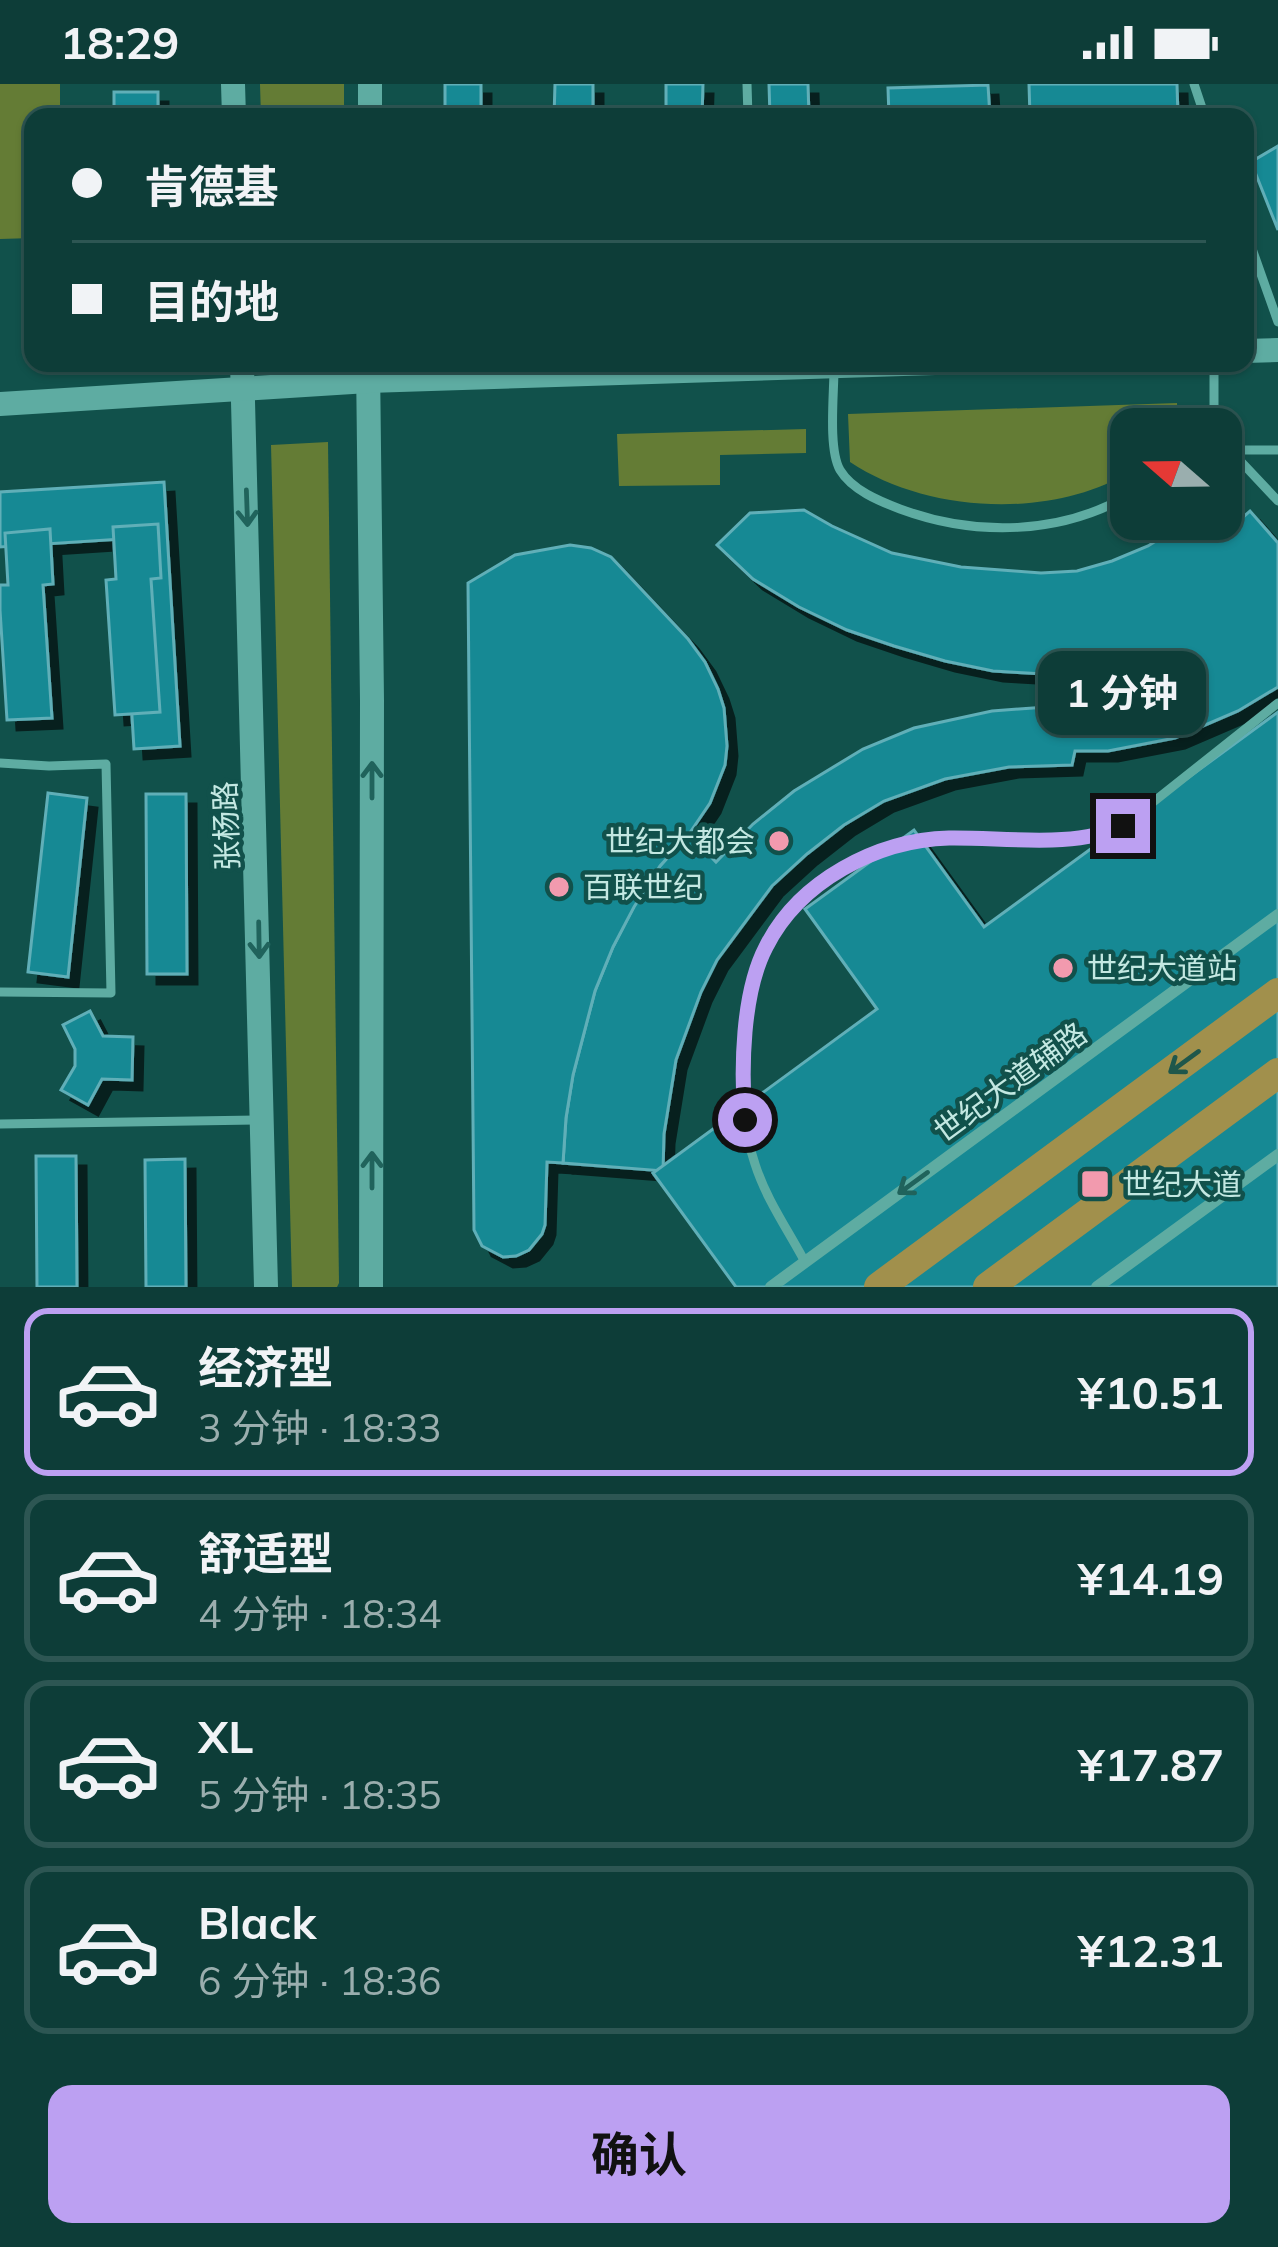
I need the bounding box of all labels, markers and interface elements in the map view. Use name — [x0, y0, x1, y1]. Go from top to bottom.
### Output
text: 18:29 — [60, 14, 179, 70]
text: 肯德基 — [144, 158, 279, 214]
text: 目的地 — [144, 273, 279, 329]
north arrow — [1110, 408, 1242, 540]
map controls — [1110, 408, 1242, 540]
one-way arrow — [235, 488, 258, 527]
callout: 1 分钟 — [1039, 652, 1207, 736]
text: 1 分钟 — [1066, 668, 1178, 717]
one-way arrow — [361, 761, 383, 800]
street label: 张杨路 — [205, 780, 247, 872]
route end — [1096, 799, 1150, 853]
place label: 世纪大都会 — [605, 822, 755, 860]
marker: 世纪大都会 — [766, 828, 792, 854]
place label: 百联世纪 — [583, 868, 703, 906]
marker: 百联世纪 — [546, 874, 572, 900]
one-way arrow — [247, 920, 270, 959]
place label: 世纪大道站 — [1087, 949, 1237, 987]
marker: 世纪大道站 — [1050, 955, 1076, 981]
street label: 世纪大道辅路 — [926, 1014, 1094, 1150]
one-way arrow — [1168, 1049, 1201, 1075]
route start — [718, 1093, 772, 1147]
one-way arrow — [361, 1151, 383, 1190]
place label: 世纪大道 — [1122, 1165, 1242, 1203]
marker: 世纪大道 — [1079, 1168, 1111, 1200]
one-way arrow — [897, 1170, 930, 1196]
icon: car — [54, 1338, 162, 1446]
text: 经济型 — [198, 1339, 333, 1395]
text: ¥10.51 — [1078, 1364, 1224, 1420]
text: 3 分钟 · 18:33 — [198, 1403, 441, 1452]
icon: car — [54, 1524, 162, 1632]
text: 舒适型 — [198, 1525, 333, 1581]
text: ¥14.19 — [1078, 1550, 1224, 1606]
text: 4 分钟 · 18:34 — [198, 1589, 441, 1638]
text: XL — [198, 1708, 253, 1764]
icon: car — [54, 1710, 162, 1818]
text: ¥17.87 — [1078, 1736, 1224, 1792]
text: 5 分钟 · 18:35 — [198, 1770, 441, 1819]
text: Black — [198, 1894, 316, 1950]
icon: car — [54, 1896, 162, 2004]
text: ¥12.31 — [1078, 1922, 1224, 1978]
text: 6 分钟 · 18:36 — [198, 1956, 441, 2005]
button: 确认 — [48, 2085, 1230, 2223]

